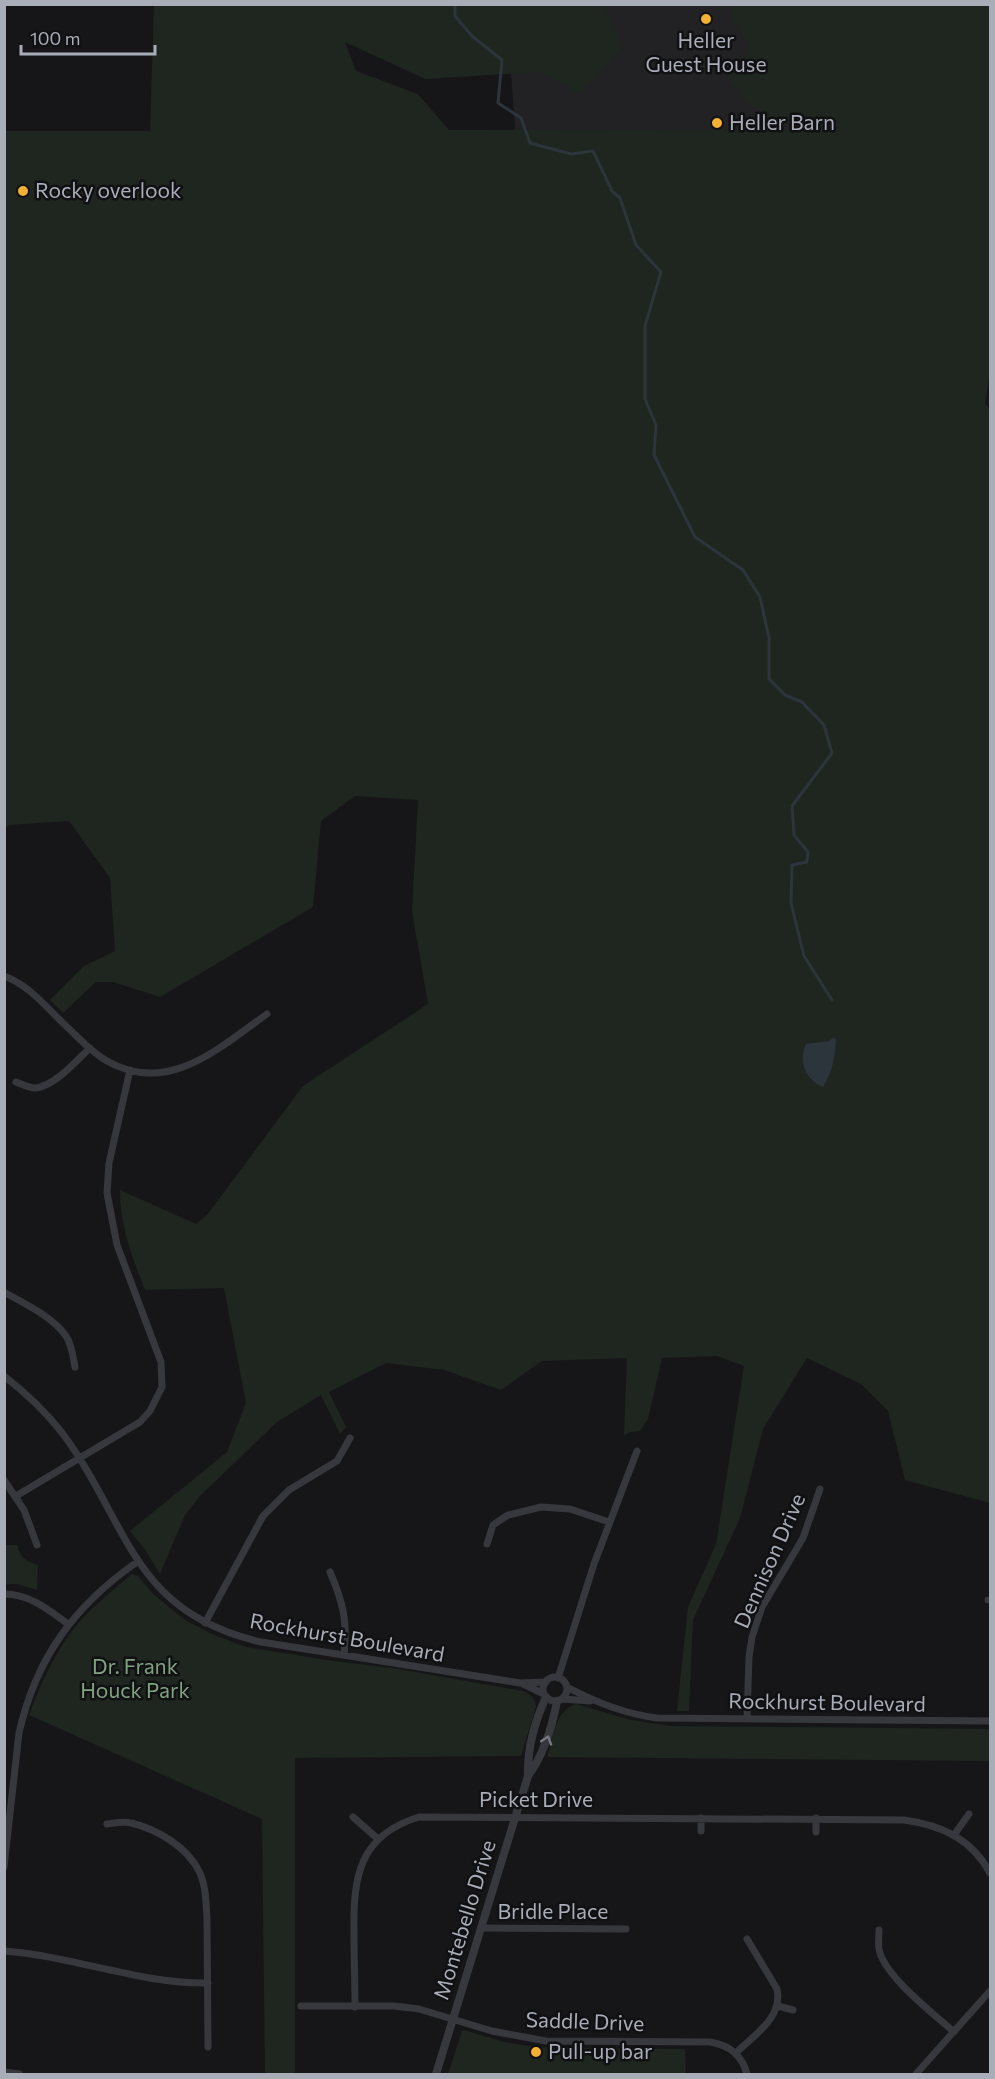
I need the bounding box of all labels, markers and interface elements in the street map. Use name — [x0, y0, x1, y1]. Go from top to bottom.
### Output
marker: Heller Guest House — [699, 12, 713, 26]
scale bar — [21, 18, 154, 56]
text: 100 m — [30, 27, 80, 49]
place label: Heller Guest House — [646, 27, 766, 76]
place label: Heller Barn — [729, 109, 835, 134]
marker: Heller Barn — [710, 116, 724, 130]
place label: Rocky overlook — [35, 177, 181, 202]
marker: Rocky overlook — [16, 184, 30, 198]
street label: Dennison Drive — [728, 1489, 810, 1632]
street label: Rockhurst Boulevard — [248, 1607, 447, 1666]
park label: Dr. Frank Houck Park — [80, 1653, 190, 1702]
street label: Rockhurst Boulevard — [728, 1687, 926, 1716]
one-way arrow — [539, 1735, 552, 1746]
street label: Picket Drive — [479, 1786, 593, 1811]
street label: Montebello Drive — [427, 1837, 500, 2002]
street label: Bridle Place — [498, 1898, 608, 1923]
street label: Saddle Drive — [525, 2006, 645, 2035]
place label: Pull-up bar — [548, 2038, 652, 2063]
marker: Pull-up bar — [529, 2045, 543, 2059]

